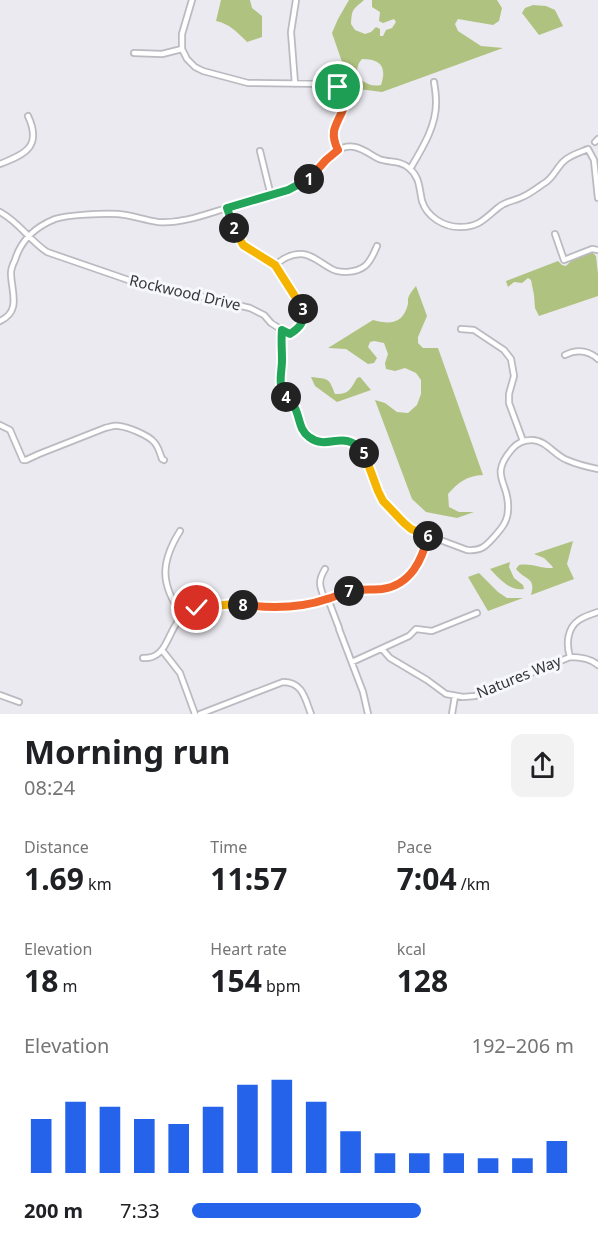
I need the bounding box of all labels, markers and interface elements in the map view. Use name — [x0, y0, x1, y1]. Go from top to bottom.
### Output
pin — [312, 61, 363, 112]
icon: arrive — [321, 70, 354, 103]
pin: 1 — [294, 164, 324, 194]
text: 1 — [304, 168, 314, 190]
pin: 2 — [219, 213, 249, 243]
text: 2 — [229, 217, 239, 239]
street label: Rockwood Drive — [128, 269, 243, 315]
pin: 3 — [288, 294, 318, 324]
text: 3 — [298, 298, 308, 320]
pin: 4 — [271, 382, 301, 412]
text: 4 — [281, 386, 291, 408]
pin: 5 — [349, 438, 379, 468]
text: 5 — [359, 442, 369, 464]
pin: 6 — [413, 521, 443, 551]
text: 6 — [423, 525, 433, 547]
pin: 7 — [334, 576, 364, 606]
text: 7 — [344, 580, 354, 602]
pin — [171, 582, 222, 633]
pin: 8 — [228, 590, 258, 620]
icon: check — [180, 591, 213, 624]
text: 8 — [238, 594, 248, 616]
street label: Natures Way — [473, 650, 564, 702]
text: Morning run — [24, 729, 230, 774]
button: share — [511, 734, 574, 797]
text: 08:24 — [24, 774, 75, 801]
text: Distance — [24, 836, 89, 858]
text: Time — [210, 836, 247, 858]
text: Pace — [397, 836, 432, 858]
text: 1.69 — [24, 858, 84, 899]
text: 11:57 — [210, 858, 287, 899]
text: 7:04 — [397, 858, 457, 899]
text: km — [84, 873, 112, 895]
text: /km — [457, 873, 490, 895]
text: Elevation — [24, 938, 92, 960]
text: Heart rate — [210, 938, 287, 960]
text: kcal — [397, 938, 426, 960]
text: 18 — [24, 960, 58, 1001]
text: 154 — [210, 960, 262, 1001]
text: 128 — [397, 960, 448, 1001]
text: m — [58, 975, 77, 997]
text: bpm — [262, 975, 301, 997]
text: Elevation — [24, 1032, 109, 1059]
text: 192–206 m — [471, 1032, 574, 1059]
text: 200 m — [24, 1197, 83, 1224]
text: 7:33 — [120, 1197, 160, 1224]

